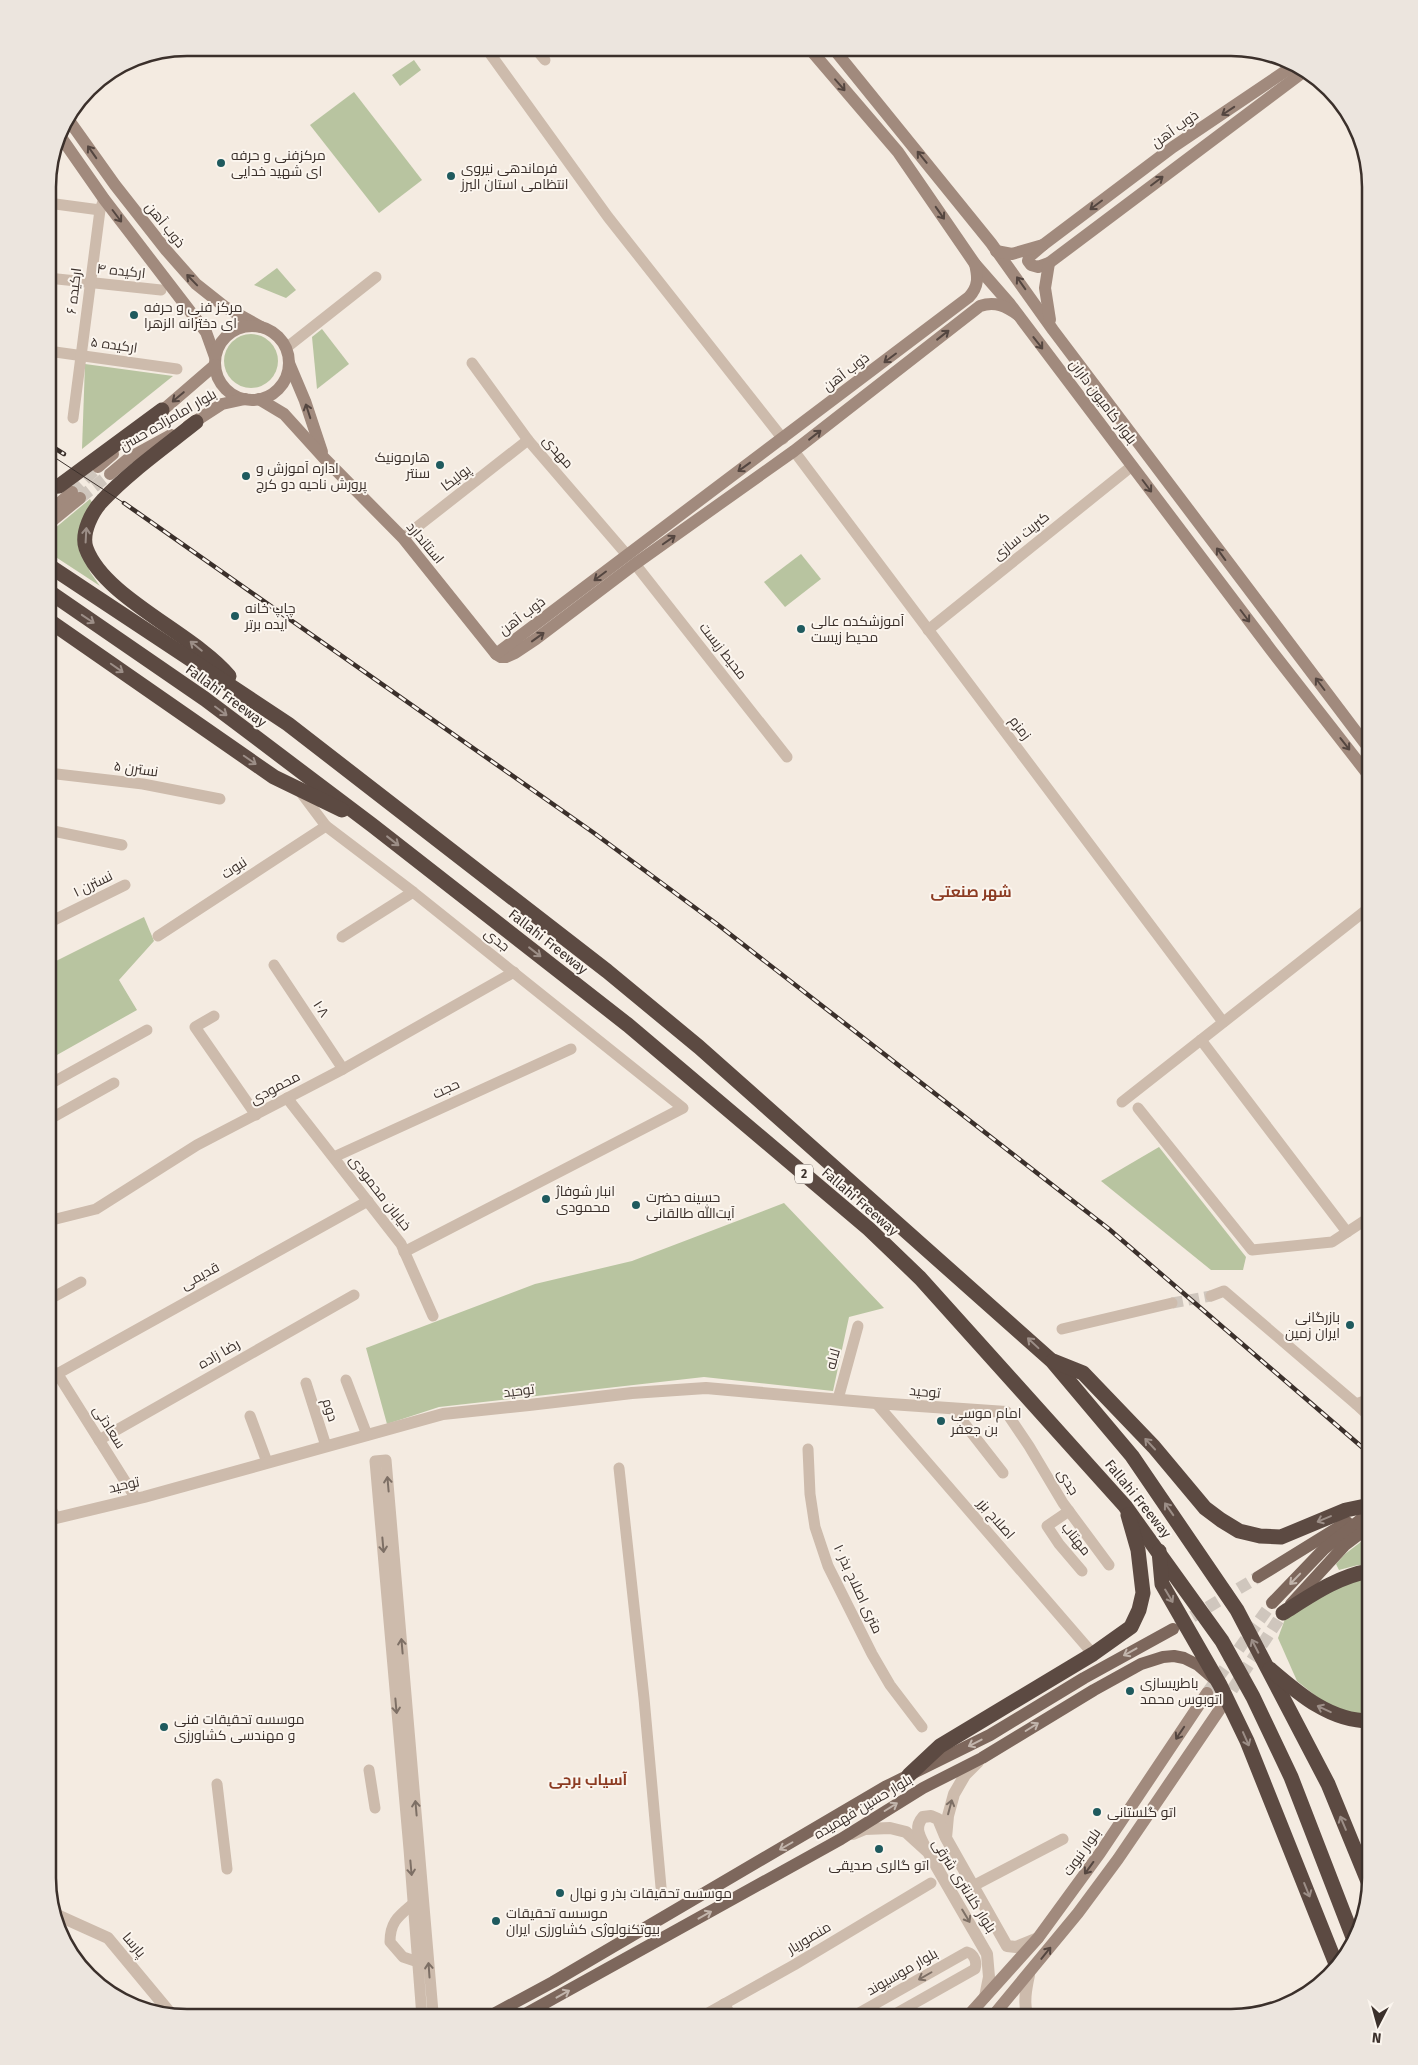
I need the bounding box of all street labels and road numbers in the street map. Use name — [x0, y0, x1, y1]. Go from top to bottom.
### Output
street label: ذوب آهن — [1148, 107, 1202, 151]
street label: ذوب آهن — [141, 199, 189, 251]
street label: ارکیده ۴ — [96, 260, 146, 282]
street label: ارکیده ۶ — [63, 267, 85, 315]
street label: ارکیده ۵ — [89, 333, 139, 357]
street label: ذوب آهن — [819, 349, 873, 395]
street label: بلوار کامیون داران — [1066, 356, 1140, 448]
street label: بلوار امامزاده حسن — [116, 385, 220, 455]
street label: مهدی — [539, 432, 577, 472]
street label: پولیکا — [438, 461, 475, 496]
street label: کبریت سازی — [989, 508, 1053, 564]
street label: استاندارد — [403, 519, 447, 567]
street label: ذوب آهن — [495, 593, 549, 639]
street label: محیط زیست — [696, 619, 750, 683]
street label: Fallahi Freeway — [182, 661, 270, 731]
street label: زمزم — [1005, 713, 1035, 744]
street label: نسترن ۵ — [113, 757, 159, 781]
street label: نبوت — [218, 854, 250, 882]
street label: نسترن ۱ — [71, 867, 115, 901]
street label: Fallahi Freeway — [505, 906, 591, 978]
street label: جدی — [481, 925, 513, 955]
street label: ۱۰۸ — [309, 997, 333, 1021]
street label: محمودی — [247, 1068, 303, 1108]
street label: حجت — [430, 1075, 462, 1103]
street label: خیابان محمودی — [345, 1152, 415, 1234]
road number: 2 — [795, 1164, 813, 1184]
street label: Fallahi Freeway — [818, 1164, 902, 1240]
street label: قدیمی — [178, 1258, 222, 1294]
street label: رضا زاده — [195, 1335, 243, 1373]
street label: لاله — [822, 1347, 844, 1371]
street label: توحید — [502, 1381, 536, 1401]
street label: توحید — [909, 1382, 942, 1402]
street label: دوم — [318, 1396, 342, 1424]
street label: سعادتی — [89, 1402, 129, 1452]
street label: Fallahi Freeway — [1101, 1456, 1175, 1542]
street label: جدی — [1054, 1466, 1082, 1498]
street label: توحید — [107, 1473, 141, 1497]
street label: اصلاح بزر — [973, 1495, 1018, 1543]
street label: مهتاب — [1058, 1519, 1094, 1559]
street label: ۱۰ متری اصلاح بذر — [830, 1542, 886, 1636]
street label: بلوار حسین فهمیده — [811, 1771, 915, 1843]
street label: بلوار نبوت — [1059, 1825, 1105, 1879]
street label: بلوار کلانتری شرقی — [928, 1836, 1000, 1936]
street label: منصوریار — [783, 1918, 834, 1958]
street label: پارسا — [118, 1929, 149, 1962]
street label: بلوار موسیوند — [863, 1945, 941, 1999]

